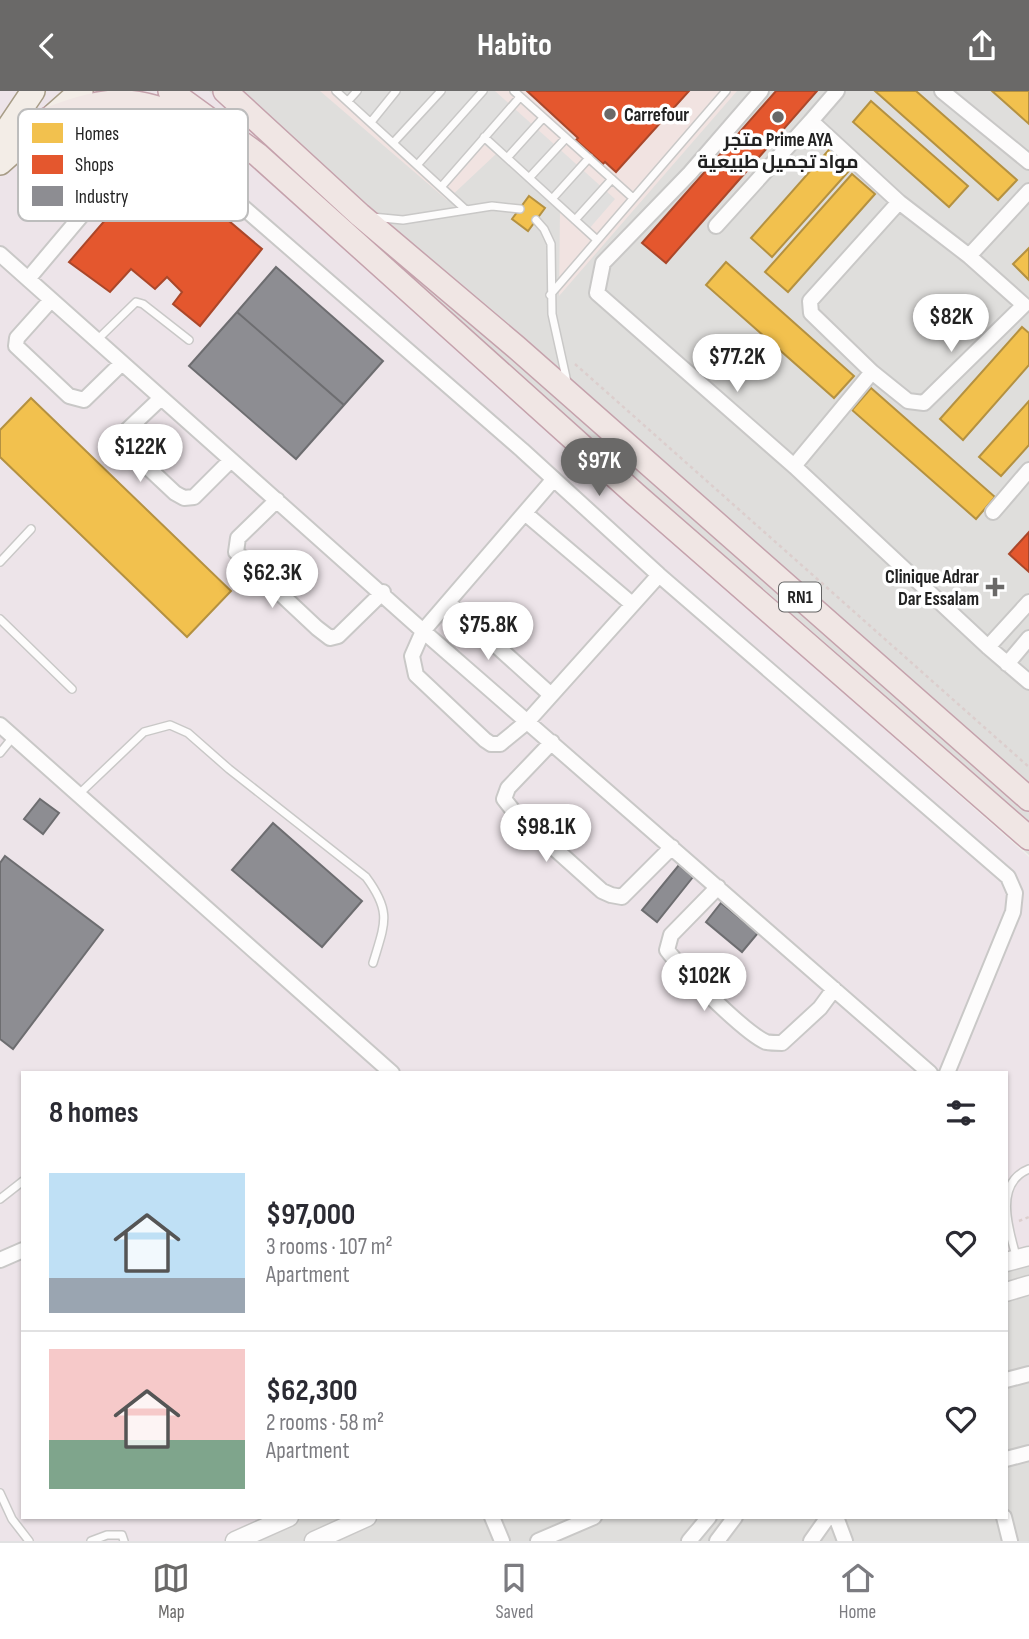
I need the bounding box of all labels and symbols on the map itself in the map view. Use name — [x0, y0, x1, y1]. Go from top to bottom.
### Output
place label: Carrefour — [624, 104, 689, 127]
marker: Carrefour — [602, 106, 618, 122]
legend — [18, 109, 248, 221]
marker: متجر Prime AYA مواد تجميل طبيعية — [770, 109, 786, 125]
text: Homes — [75, 123, 119, 146]
place label: متجر Prime AYA مواد تجميل طبيعية — [697, 129, 859, 174]
text: Shops — [75, 154, 114, 177]
text: Industry — [75, 186, 129, 209]
pin: $82K — [910, 295, 992, 354]
pin: $77.2K — [680, 335, 794, 394]
pin: $122K — [91, 425, 189, 484]
pin: $97K — [558, 439, 640, 498]
pin: $62.3K — [215, 551, 329, 610]
place label: Clinique Adrar Dar Essalam — [885, 566, 979, 611]
marker: Clinique Adrar Dar Essalam — [985, 577, 1005, 597]
road number: RN1 — [779, 583, 821, 611]
pin: $75.8K — [431, 603, 545, 662]
pin: $98.1K — [489, 805, 603, 864]
pin: $102K — [655, 953, 753, 1013]

